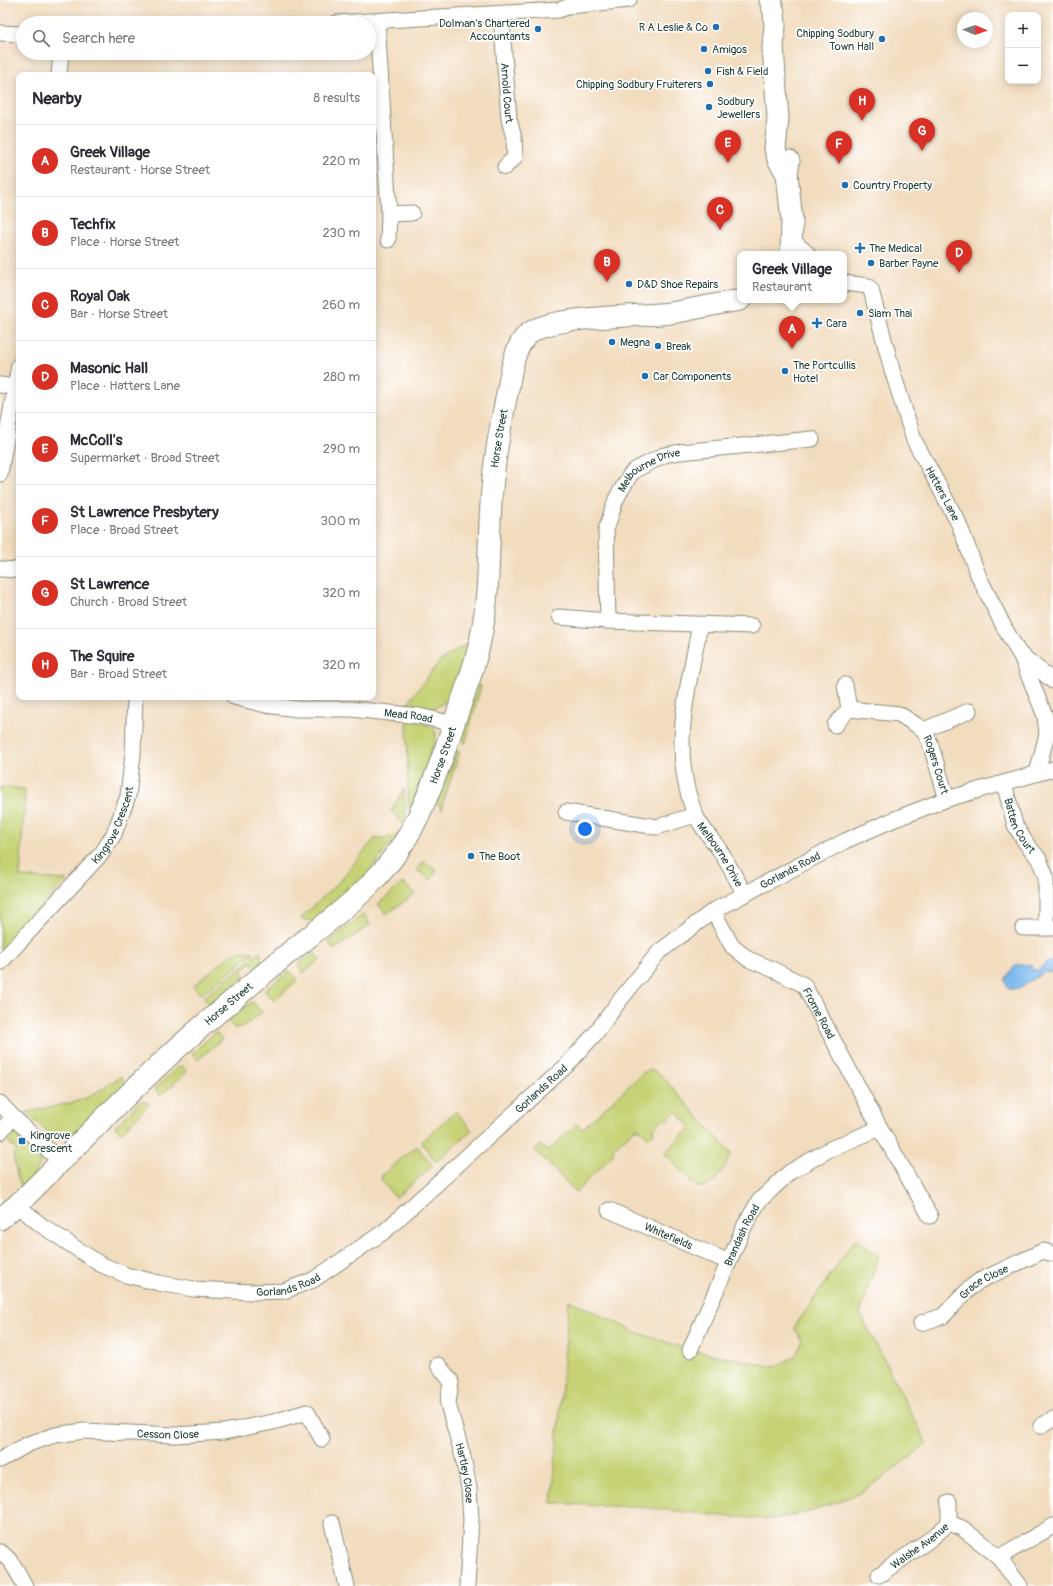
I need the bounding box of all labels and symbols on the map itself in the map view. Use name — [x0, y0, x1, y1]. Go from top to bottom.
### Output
north arrow — [957, 12, 993, 48]
place label: Dolman's Chartered Accountants — [439, 17, 530, 43]
place label: R A Leslie & Co — [639, 21, 708, 34]
marker: R A Leslie & Co — [711, 22, 721, 32]
marker: Dolman's Chartered Accountants — [533, 24, 543, 34]
place label: Chipping Sodbury Town Hall — [796, 27, 874, 53]
marker: Chipping Sodbury Town Hall — [877, 34, 887, 44]
place label: Amigos — [712, 43, 747, 56]
marker: Amigos — [699, 44, 709, 54]
street label: Arnold Court — [498, 62, 516, 125]
place label: Fish & Field — [716, 65, 768, 78]
marker: Fish & Field — [703, 66, 713, 76]
place label: Chipping Sodbury Fruiterers — [576, 78, 702, 91]
marker: Chipping Sodbury Fruiterers — [705, 79, 715, 89]
pin: H — [849, 88, 875, 121]
place label: Sodbury Jewellers — [717, 95, 760, 121]
marker: Sodbury Jewellers — [704, 102, 714, 112]
pin: G — [909, 118, 935, 151]
pin: E — [715, 130, 741, 163]
pin: F — [826, 131, 852, 164]
place label: Country Property — [853, 179, 932, 192]
marker: Country Property — [840, 180, 850, 190]
pin: C — [707, 197, 733, 230]
pin: D — [946, 240, 972, 273]
marker: The Medical — [854, 242, 866, 254]
place label: The Medical — [869, 242, 922, 255]
pin: B — [594, 249, 620, 282]
place label: Barber Payne — [879, 257, 939, 270]
marker: Barber Payne — [866, 258, 876, 268]
place label: D&D Shoe Repairs — [637, 278, 718, 291]
marker: D&D Shoe Repairs — [624, 279, 634, 289]
place label: Siam Thai — [868, 307, 912, 320]
marker: Siam Thai — [855, 308, 865, 318]
pin: A — [779, 316, 805, 349]
marker: Cara — [811, 317, 823, 329]
place label: Cara — [826, 317, 847, 330]
place label: Megna — [620, 336, 650, 349]
marker: Megna — [607, 337, 617, 347]
place label: Break — [666, 340, 691, 353]
marker: Break — [653, 341, 663, 351]
place label: The Portcullis Hotel — [793, 359, 856, 385]
marker: The Portcullis Hotel — [780, 366, 790, 376]
place label: Car Components — [653, 370, 731, 383]
marker: Car Components — [640, 371, 650, 381]
street label: Horse Street — [488, 407, 511, 469]
street label: Melbourne Drive — [615, 446, 682, 495]
street label: Hatters Lane — [922, 464, 962, 524]
street label: Mead Road — [383, 706, 434, 726]
street label: Horse Street — [427, 725, 460, 786]
street label: Rogers Court — [920, 733, 951, 796]
street label: Kingrove Crescent — [89, 785, 136, 867]
street label: Batten Court — [1001, 797, 1038, 857]
your location — [575, 819, 595, 839]
street label: Melbourne Drive — [694, 820, 746, 890]
street label: Gorlands Road — [758, 849, 823, 892]
place label: The Boot — [479, 850, 521, 863]
marker: The Boot — [466, 851, 476, 861]
street label: Horse Street — [202, 980, 256, 1028]
street label: Frome Road — [800, 985, 837, 1041]
street label: Gorlands Road — [512, 1062, 570, 1116]
place label: Kingrove Crescent — [30, 1129, 73, 1155]
marker: Kingrove Crescent — [17, 1136, 27, 1146]
street label: Brandash Road — [722, 1202, 763, 1268]
street label: Whitefields — [642, 1220, 695, 1253]
street label: Grace Close — [957, 1262, 1011, 1302]
street label: Gorlands Road — [256, 1271, 323, 1299]
street label: Cesson Close — [137, 1427, 200, 1442]
street label: Hartley Close — [452, 1441, 476, 1504]
street label: Walshe Avenue — [888, 1520, 952, 1572]

